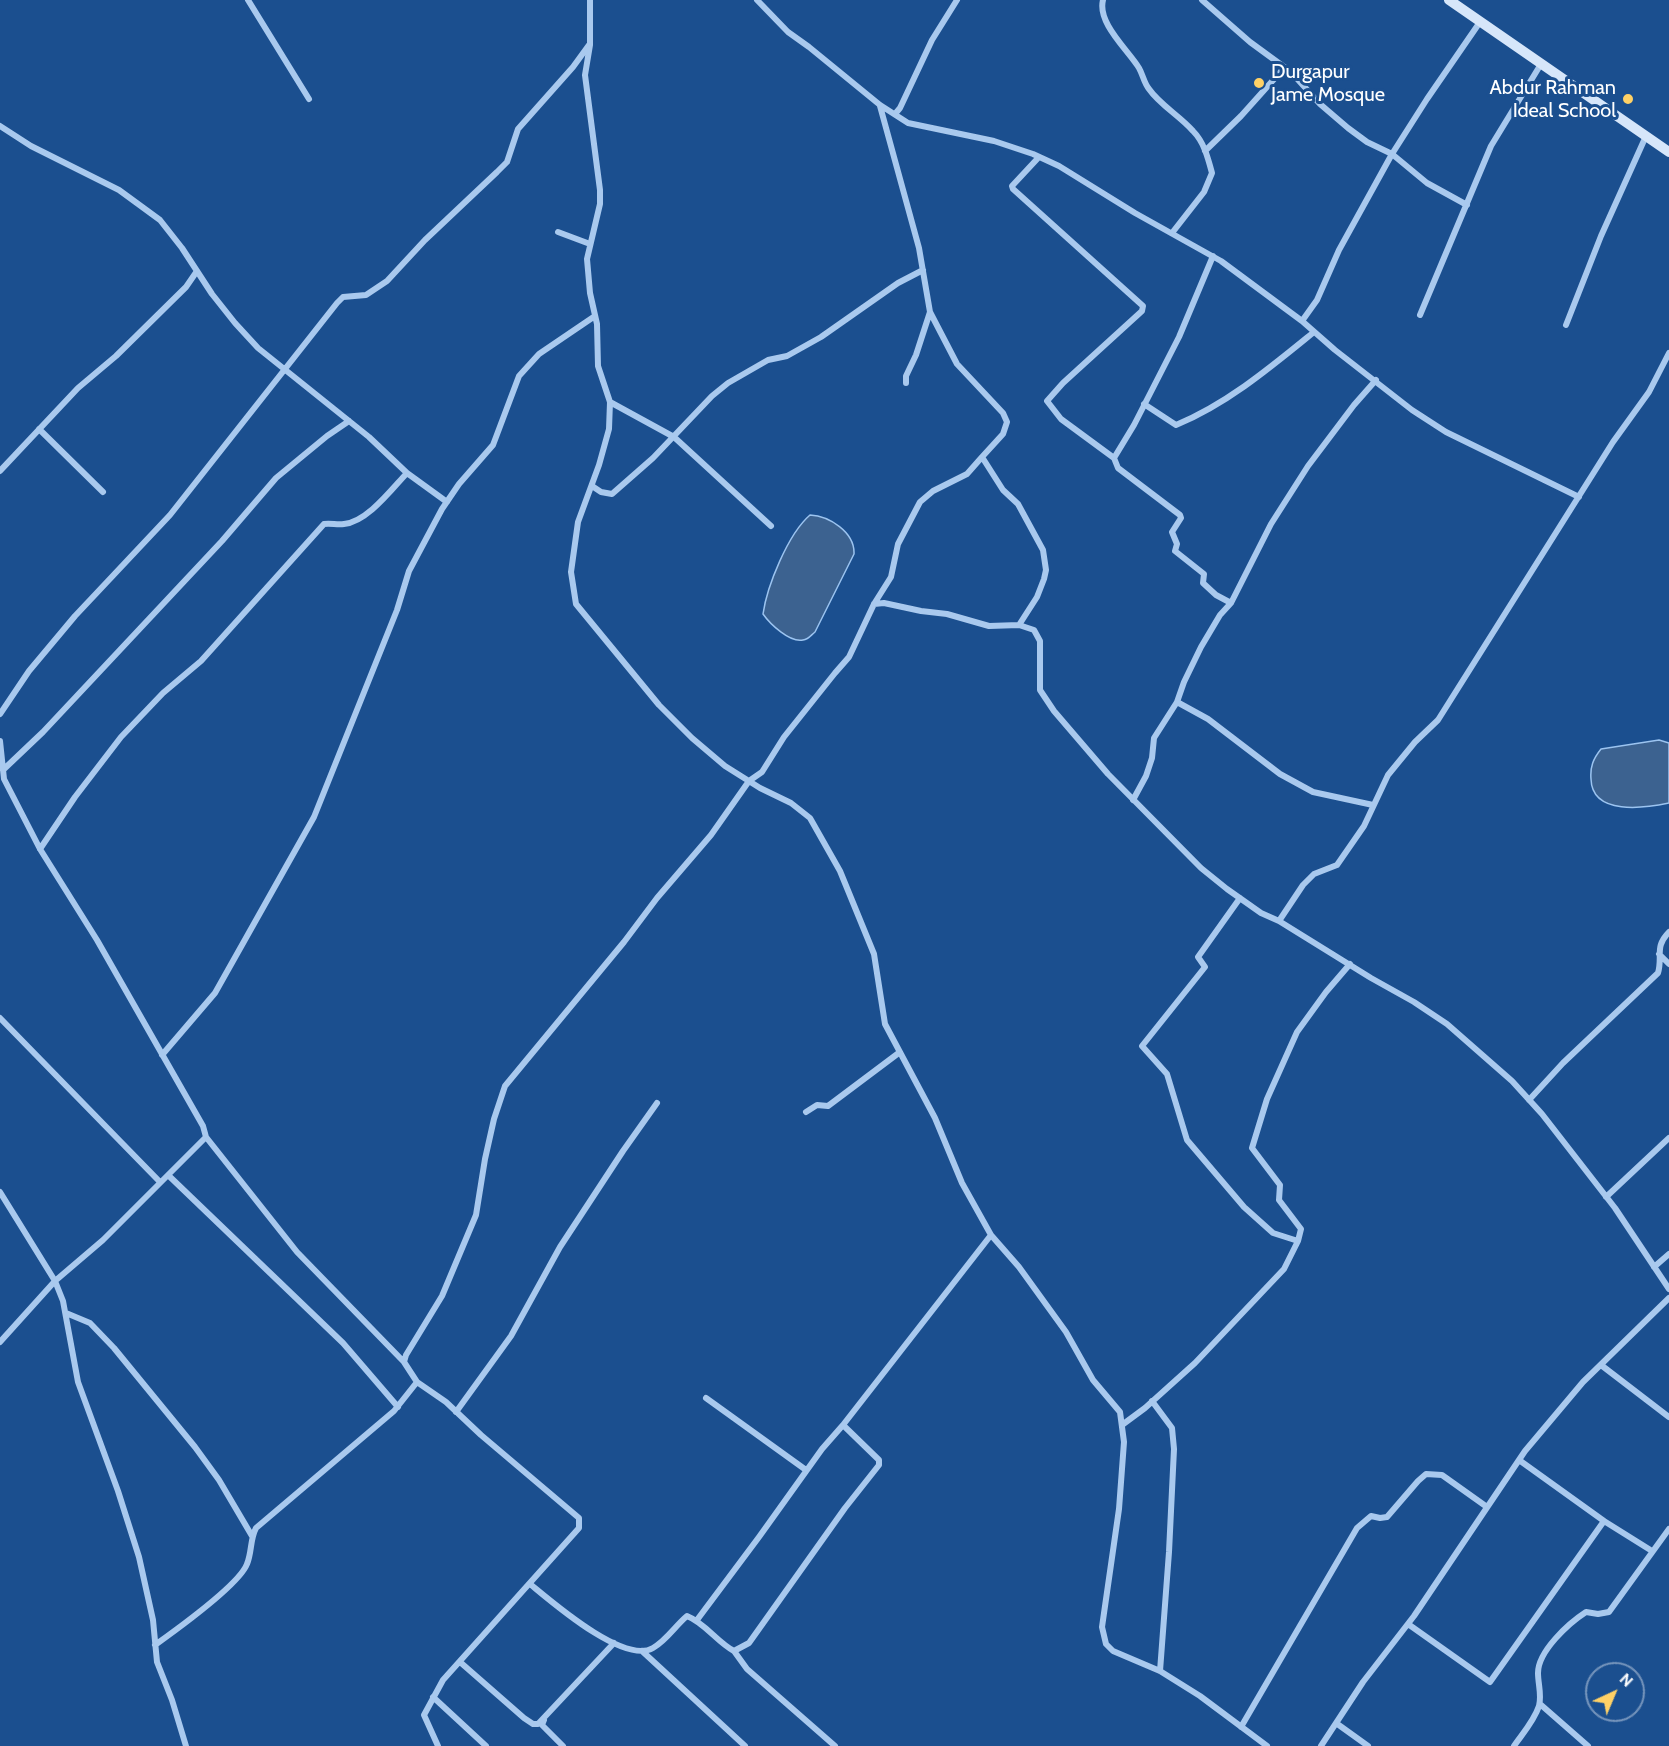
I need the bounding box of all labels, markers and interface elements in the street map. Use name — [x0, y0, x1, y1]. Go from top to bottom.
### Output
place label: Durgapur Jame Mosque — [1271, 60, 1385, 107]
marker: Durgapur Jame Mosque — [1252, 76, 1266, 90]
place label: Abdur Rahman Ideal School — [1489, 76, 1616, 123]
marker: Abdur Rahman Ideal School — [1621, 92, 1635, 106]
north arrow — [1585, 1662, 1645, 1722]
text: N — [1616, 1669, 1637, 1691]

